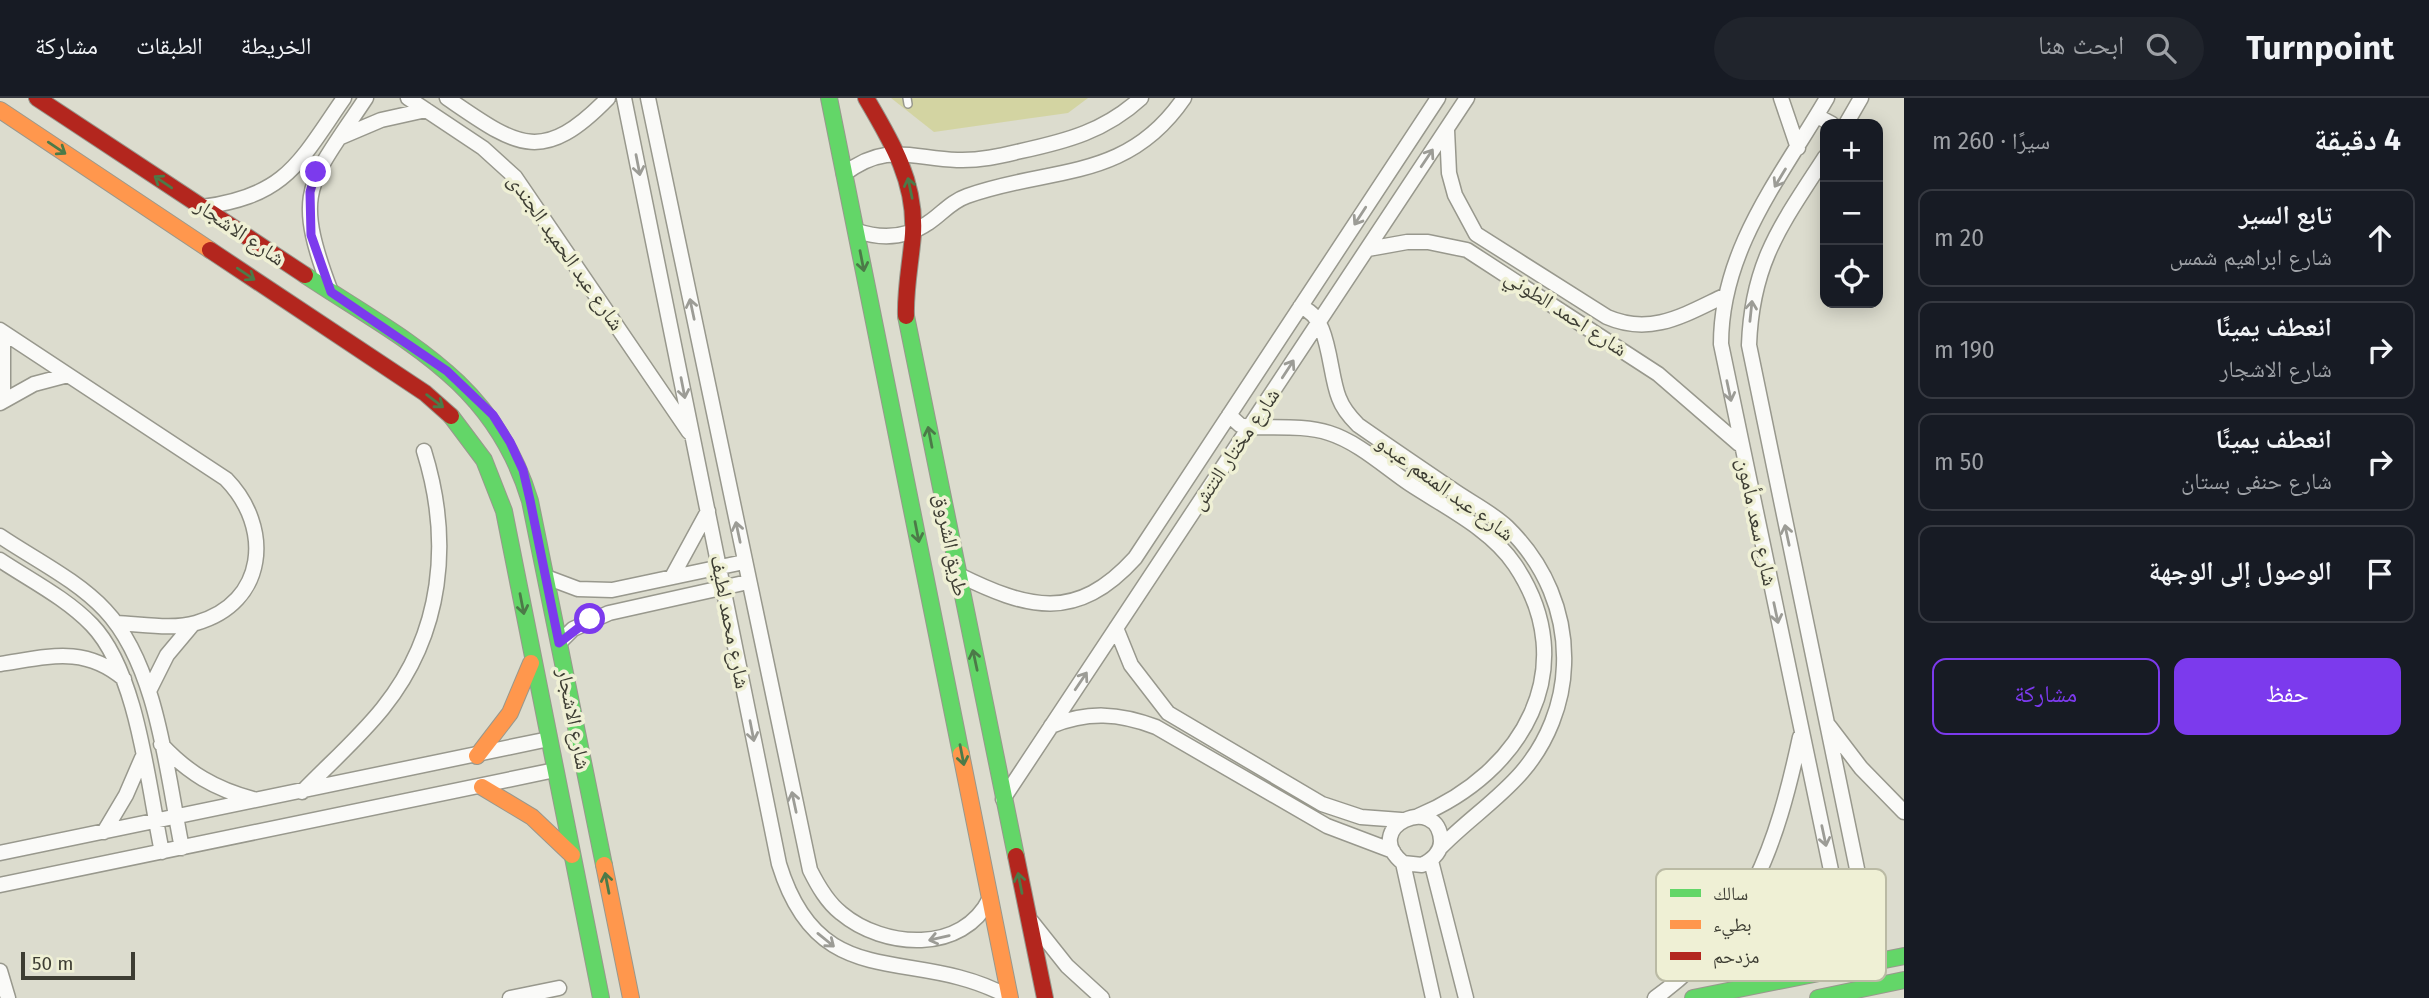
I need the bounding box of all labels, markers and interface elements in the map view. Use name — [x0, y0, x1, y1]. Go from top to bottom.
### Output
search box — [1714, 17, 2204, 80]
text: Turnpoint — [2246, 28, 2394, 68]
icon: search — [2142, 29, 2180, 67]
text: ابحث هنا — [2038, 30, 2124, 61]
text: مشاركة — [35, 32, 98, 60]
text: الطبقات — [136, 32, 203, 60]
text: الخريطة — [241, 32, 311, 60]
map controls — [1820, 119, 1883, 308]
button: + — [1820, 119, 1883, 182]
text: 4 دقيقة — [2314, 122, 2401, 158]
text: سيرًا · 260 m — [1932, 127, 2050, 155]
one-way arrow — [47, 141, 66, 155]
one-way arrow — [1420, 149, 1434, 168]
one-way arrow — [632, 153, 645, 176]
route end — [300, 156, 331, 187]
one-way arrow — [1773, 167, 1787, 187]
street label: شارع عبد الحميد الجندى — [502, 169, 630, 335]
one-way arrow — [154, 174, 174, 188]
one-way arrow — [902, 177, 916, 200]
button: − — [1820, 182, 1883, 245]
street label: شارع الاشجار — [189, 192, 290, 271]
text: تابع السير — [2239, 200, 2332, 231]
one-way arrow — [1352, 206, 1366, 226]
icon: ahead — [2361, 219, 2399, 257]
text: 20 m — [1934, 224, 1984, 252]
text: شارع ابراهيم شمس — [2169, 243, 2332, 271]
button: locate — [1820, 245, 1883, 308]
one-way arrow — [856, 249, 870, 272]
street label: شارع احمد الطوني — [1498, 264, 1632, 365]
one-way arrow — [236, 267, 255, 281]
one-way arrow — [685, 298, 698, 321]
one-way arrow — [1745, 300, 1758, 323]
text: انعطف يمينًا — [2216, 312, 2332, 343]
icon: right — [2361, 331, 2399, 369]
text: 190 m — [1934, 336, 1995, 364]
text: شارع الاشجار — [2220, 355, 2332, 383]
one-way arrow — [1282, 359, 1296, 379]
one-way arrow — [676, 376, 690, 399]
one-way arrow — [1722, 379, 1736, 402]
street label: شارع مختار التتش — [1185, 383, 1285, 515]
one-way arrow — [425, 394, 444, 408]
text: انعطف يمينًا — [2216, 424, 2332, 455]
one-way arrow — [922, 426, 936, 449]
street label: شارع عبد المنعم عبدو — [1370, 429, 1519, 547]
icon: right — [2361, 443, 2399, 481]
text: 50 m — [1934, 448, 1984, 476]
street label: شارع سعد مأمون — [1731, 456, 1783, 588]
text: شارع حنفى بستان — [2181, 467, 2332, 495]
street label: طريق الشروق — [928, 492, 974, 598]
one-way arrow — [910, 520, 924, 543]
one-way arrow — [730, 521, 744, 544]
one-way arrow — [1779, 524, 1793, 547]
street label: شارع محمد لطيف — [704, 553, 756, 691]
icon: arrive — [2361, 555, 2399, 593]
text: الوصول إلى الوجهة — [2149, 556, 2332, 587]
one-way arrow — [516, 592, 530, 614]
one-way arrow — [1770, 601, 1784, 624]
route start — [574, 603, 605, 634]
one-way arrow — [967, 649, 981, 672]
button: مشاركة — [1932, 658, 2160, 735]
button: حفظ — [2174, 658, 2401, 735]
street label: شارع الاشجار — [551, 665, 597, 772]
one-way arrow — [1074, 671, 1088, 691]
one-way arrow — [745, 719, 759, 742]
one-way arrow — [955, 743, 969, 766]
one-way arrow — [786, 791, 800, 814]
one-way arrow — [1817, 824, 1831, 847]
legend — [1656, 869, 1886, 981]
one-way arrow — [600, 872, 614, 895]
one-way arrow — [1013, 872, 1027, 895]
text: سالك — [1713, 882, 1748, 905]
text: بطيء — [1713, 913, 1752, 940]
one-way arrow — [928, 932, 950, 945]
one-way arrow — [816, 933, 834, 948]
text: مزدحم — [1713, 945, 1759, 969]
scale bar — [21, 949, 135, 981]
text: 50 m — [32, 952, 73, 975]

